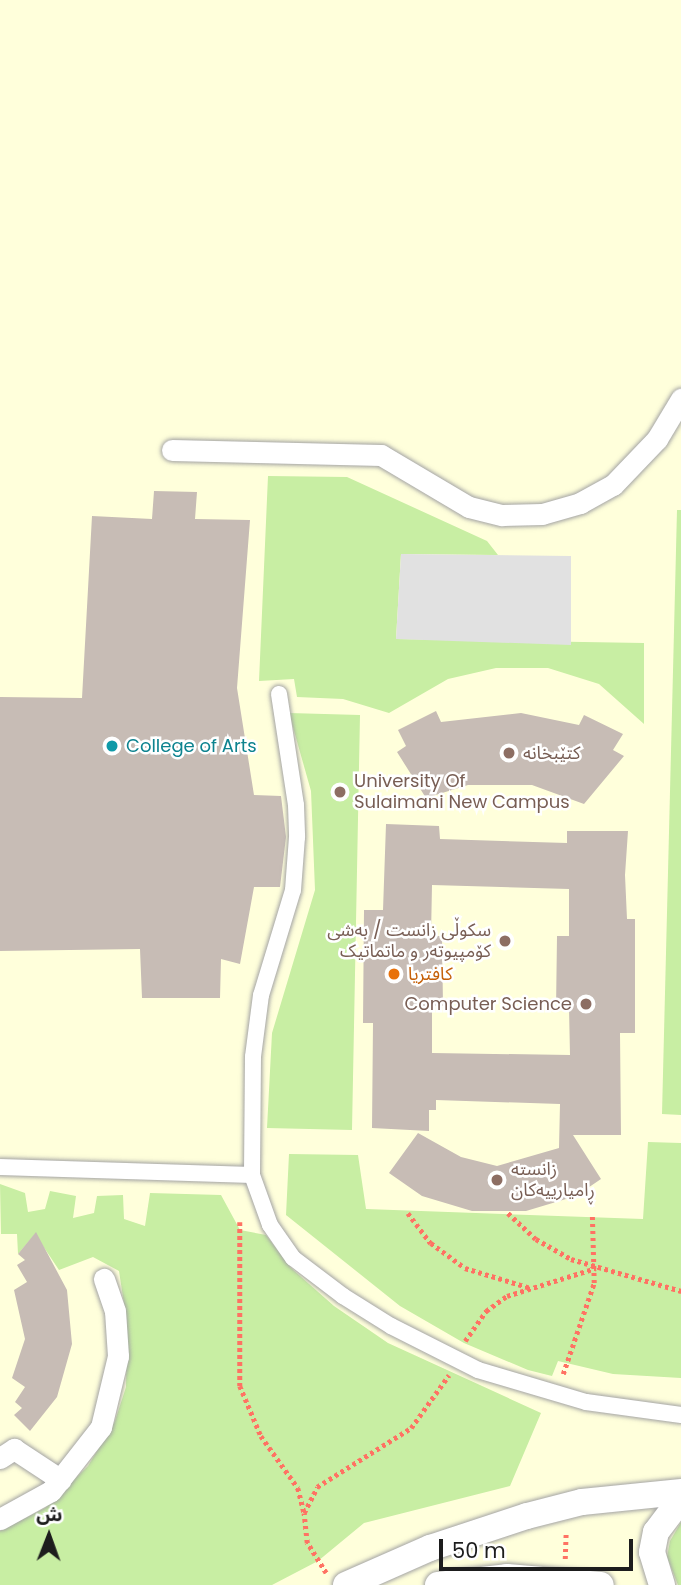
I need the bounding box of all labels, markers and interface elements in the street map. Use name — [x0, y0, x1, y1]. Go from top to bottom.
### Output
place label: College of Arts — [126, 735, 257, 757]
marker: College of Arts — [104, 738, 120, 754]
place label: کتێبخانە — [523, 742, 580, 764]
marker: کتێبخانە — [501, 745, 517, 761]
place label: University Of Sulaimani New Campus — [354, 771, 570, 814]
marker: University Of Sulaimani New Campus — [332, 784, 348, 800]
place label: سکوڵی زانست / بەشی کۆمپیوتەر و ماتماتیک — [327, 920, 491, 962]
marker: سکوڵی زانست / بەشی کۆمپیوتەر و ماتماتیک — [497, 933, 513, 949]
place label: کافتریا — [408, 963, 453, 985]
marker: کافتریا — [386, 966, 402, 982]
place label: Computer Science — [404, 993, 572, 1015]
marker: Computer Science — [578, 996, 594, 1012]
place label: زانستە ڕامیارییەکان — [511, 1159, 595, 1202]
marker: زانستە ڕامیارییەکان — [489, 1172, 505, 1188]
north arrow — [14, 1501, 84, 1571]
text: ش — [36, 1501, 63, 1528]
scale bar — [443, 1526, 637, 1570]
text: 50 m — [452, 1536, 506, 1565]

